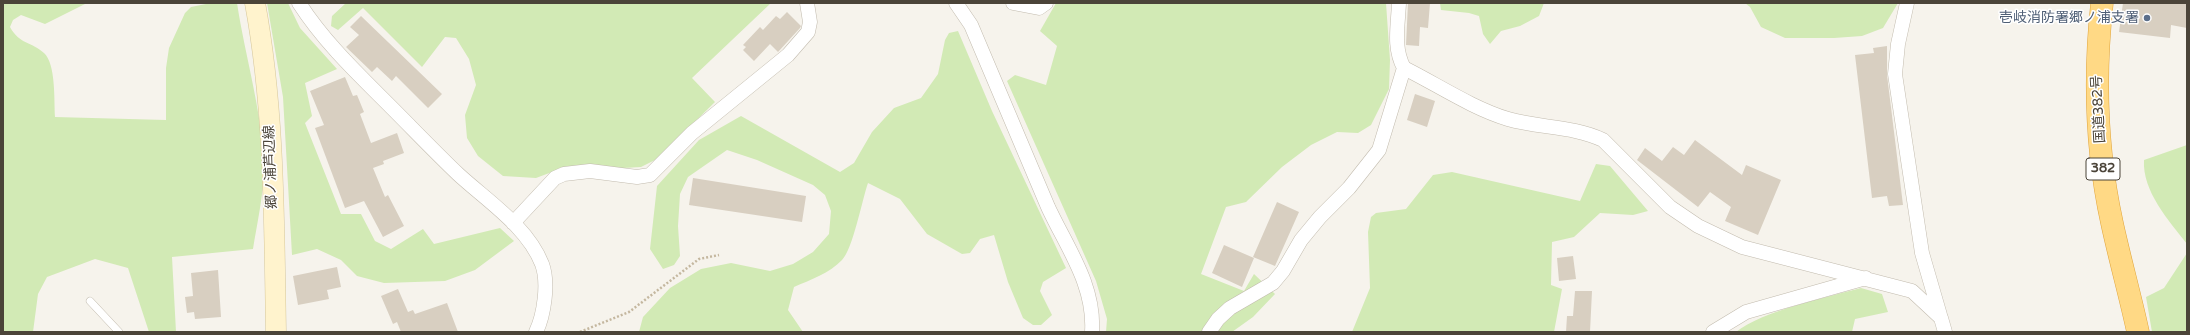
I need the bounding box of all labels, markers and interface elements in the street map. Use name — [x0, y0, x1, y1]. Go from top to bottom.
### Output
place label: 壱岐消防署郷ノ浦支署 — [1999, 10, 2139, 26]
marker: 壱岐消防署郷ノ浦支署 — [2142, 13, 2152, 23]
street label: 国道382号 — [2089, 74, 2109, 144]
street label: 郷ノ浦芦辺線 — [261, 125, 281, 209]
road number: 382 — [2086, 158, 2120, 180]

